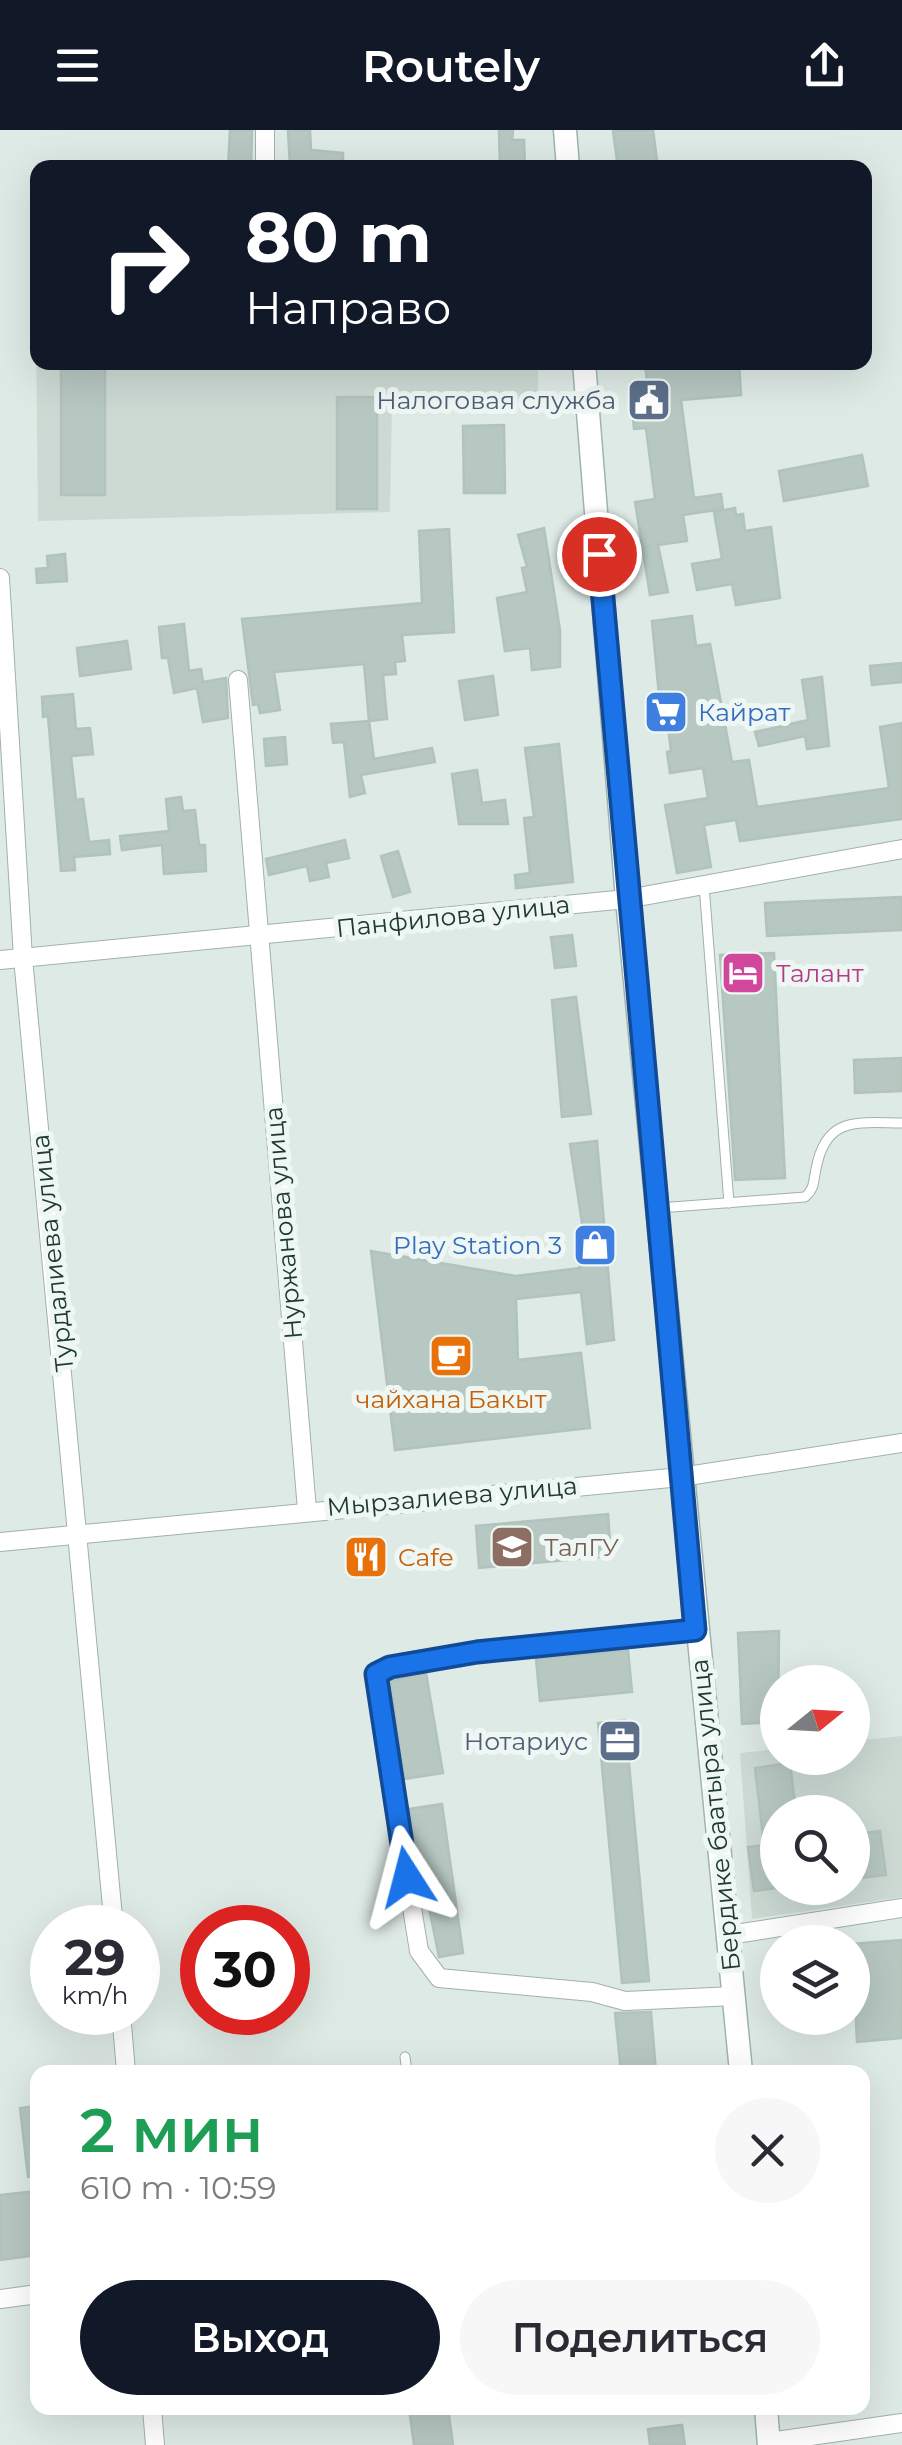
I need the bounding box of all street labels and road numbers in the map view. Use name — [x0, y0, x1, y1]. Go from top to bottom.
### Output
street label: Панфилова улица — [335, 889, 571, 943]
street label: Нуржанова улица — [258, 1105, 308, 1341]
street label: Турдалиева улица — [25, 1133, 79, 1373]
street label: Мырзалиева улица — [325, 1470, 579, 1522]
street label: Бердике баатыра улица — [684, 1658, 746, 1972]

